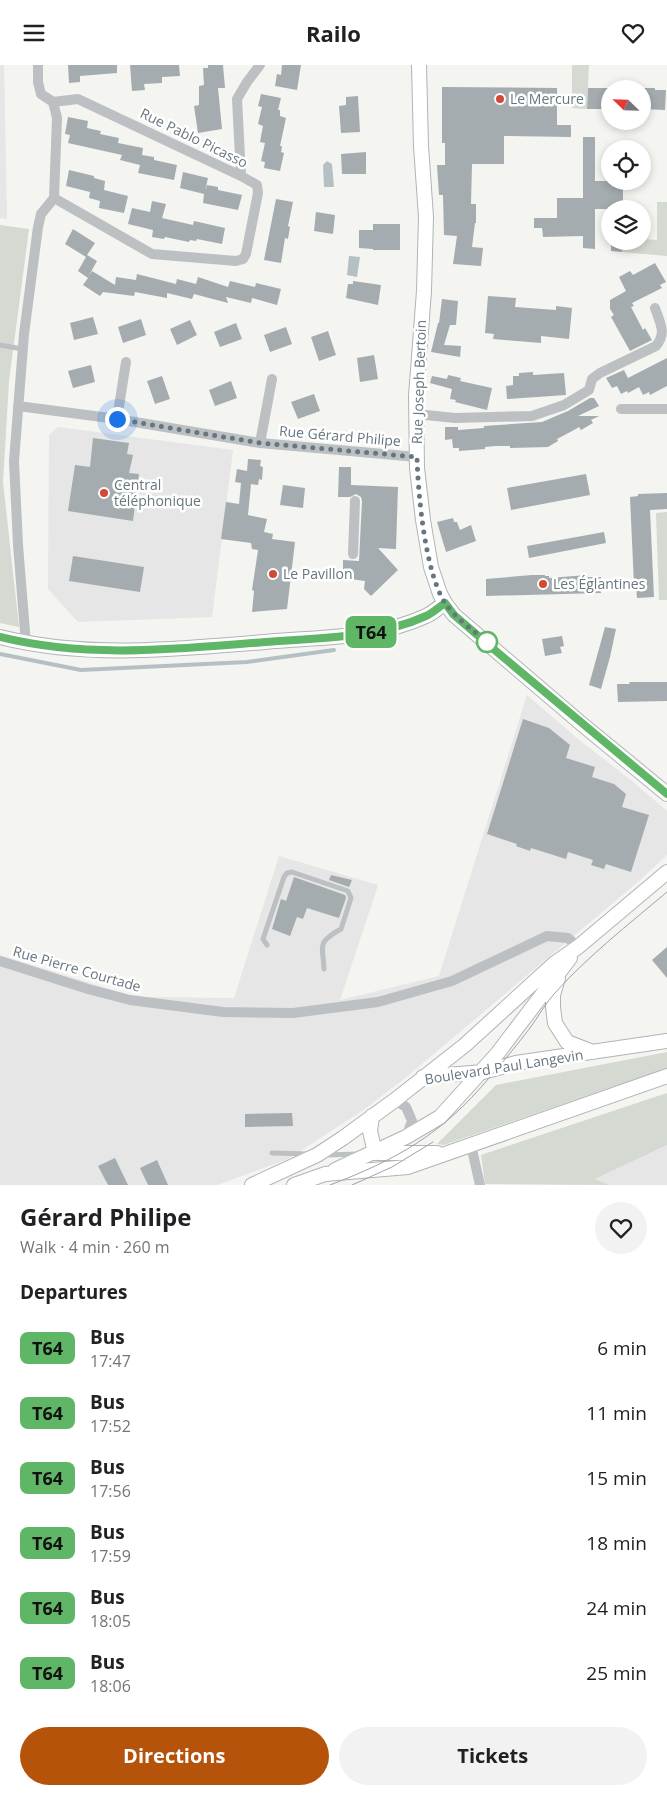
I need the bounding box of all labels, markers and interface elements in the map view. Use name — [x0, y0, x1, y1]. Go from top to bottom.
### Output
text: Railo — [306, 18, 361, 48]
icon: menu — [20, 19, 48, 47]
icon: heart — [619, 19, 647, 47]
north arrow — [601, 80, 651, 130]
map controls — [601, 80, 651, 250]
place label: Le Mercure — [510, 89, 584, 108]
marker: Le Mercure — [494, 93, 506, 105]
street label: Rue Pablo Picasso — [137, 103, 251, 172]
button: locate — [601, 140, 651, 190]
button: layers — [601, 200, 651, 250]
street label: Rue Joseph Bertoin — [407, 319, 430, 444]
your location — [105, 407, 130, 432]
street label: Rue Gérard Philipe — [278, 421, 402, 450]
place label: Central téléphonique — [114, 475, 201, 510]
marker: Central téléphonique — [98, 487, 110, 499]
place label: Le Pavillon — [283, 564, 353, 583]
marker: Le Pavillon — [267, 568, 279, 580]
place label: Les Églantines — [553, 574, 646, 593]
marker: Les Églantines — [537, 578, 549, 590]
line badge: T64 — [342, 616, 400, 648]
text: T64 — [355, 620, 387, 644]
unlabelled marker — [476, 631, 498, 653]
street label: Rue Pierre Courtade — [11, 941, 143, 996]
street label: Boulevard Paul Langevin — [423, 1045, 585, 1088]
text: Gérard Philipe — [20, 1200, 191, 1233]
button: heart — [595, 1202, 647, 1254]
text: Walk · 4 min · 260 m — [20, 1236, 170, 1258]
text: Departures — [20, 1279, 127, 1305]
text: Bus — [90, 1324, 125, 1350]
text: 6 min — [597, 1335, 647, 1361]
text: T64 — [32, 1336, 63, 1360]
text: 17:47 — [90, 1350, 131, 1372]
text: Bus — [90, 1389, 125, 1415]
text: 11 min — [586, 1400, 647, 1426]
text: T64 — [32, 1401, 63, 1425]
text: 17:52 — [90, 1415, 131, 1437]
text: Bus — [90, 1454, 125, 1480]
text: 15 min — [586, 1465, 647, 1491]
text: T64 — [32, 1466, 63, 1490]
text: 17:56 — [90, 1480, 131, 1502]
text: Bus — [90, 1519, 125, 1545]
text: 18 min — [586, 1530, 647, 1556]
text: T64 — [32, 1531, 63, 1555]
text: 17:59 — [90, 1545, 131, 1567]
text: Bus — [90, 1584, 125, 1610]
text: 24 min — [586, 1595, 647, 1621]
text: T64 — [32, 1596, 63, 1620]
text: 18:05 — [90, 1610, 131, 1632]
text: Bus — [90, 1649, 125, 1675]
text: 25 min — [586, 1660, 647, 1686]
text: T64 — [32, 1661, 63, 1685]
text: 18:06 — [90, 1675, 131, 1697]
button: Directions — [20, 1727, 329, 1785]
button: Tickets — [339, 1727, 647, 1785]

